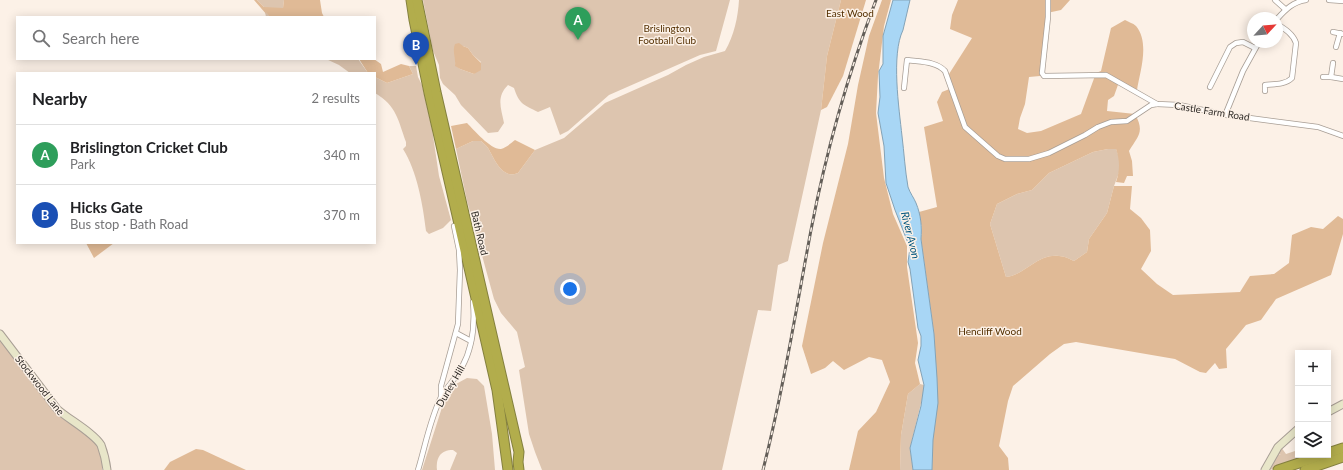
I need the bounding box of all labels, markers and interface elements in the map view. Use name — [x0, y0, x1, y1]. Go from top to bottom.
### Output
pin: A — [565, 7, 591, 40]
park label: East Wood — [826, 7, 874, 19]
north arrow — [1247, 12, 1283, 48]
search box — [16, 16, 376, 60]
park label: Brislington Football Club — [638, 22, 696, 46]
icon: search — [30, 27, 52, 49]
text: Search here — [62, 29, 139, 47]
pin: B — [403, 32, 429, 65]
text: Nearby — [32, 88, 87, 109]
text: 2 results — [312, 90, 360, 106]
street label: Castle Farm Road — [1173, 99, 1251, 123]
text: Brislington Cricket Club — [70, 138, 228, 156]
text: A — [40, 147, 50, 163]
text: 340 m — [323, 147, 360, 163]
text: Park — [70, 156, 95, 172]
text: Hicks Gate — [70, 198, 143, 216]
text: B — [41, 207, 49, 223]
text: 370 m — [323, 207, 360, 223]
street label: Bath Road — [469, 210, 491, 256]
water label: River Avon — [899, 210, 923, 260]
text: Bus stop · Bath Road — [70, 216, 188, 232]
your location — [560, 279, 580, 299]
park label: Hencliff Wood — [958, 325, 1022, 337]
map controls — [1295, 350, 1331, 458]
button: + — [1295, 350, 1331, 386]
street label: Stockwood Lane — [13, 353, 67, 417]
street label: Durley Hill — [433, 363, 467, 409]
button: − — [1295, 386, 1331, 422]
button: layers — [1295, 422, 1331, 458]

